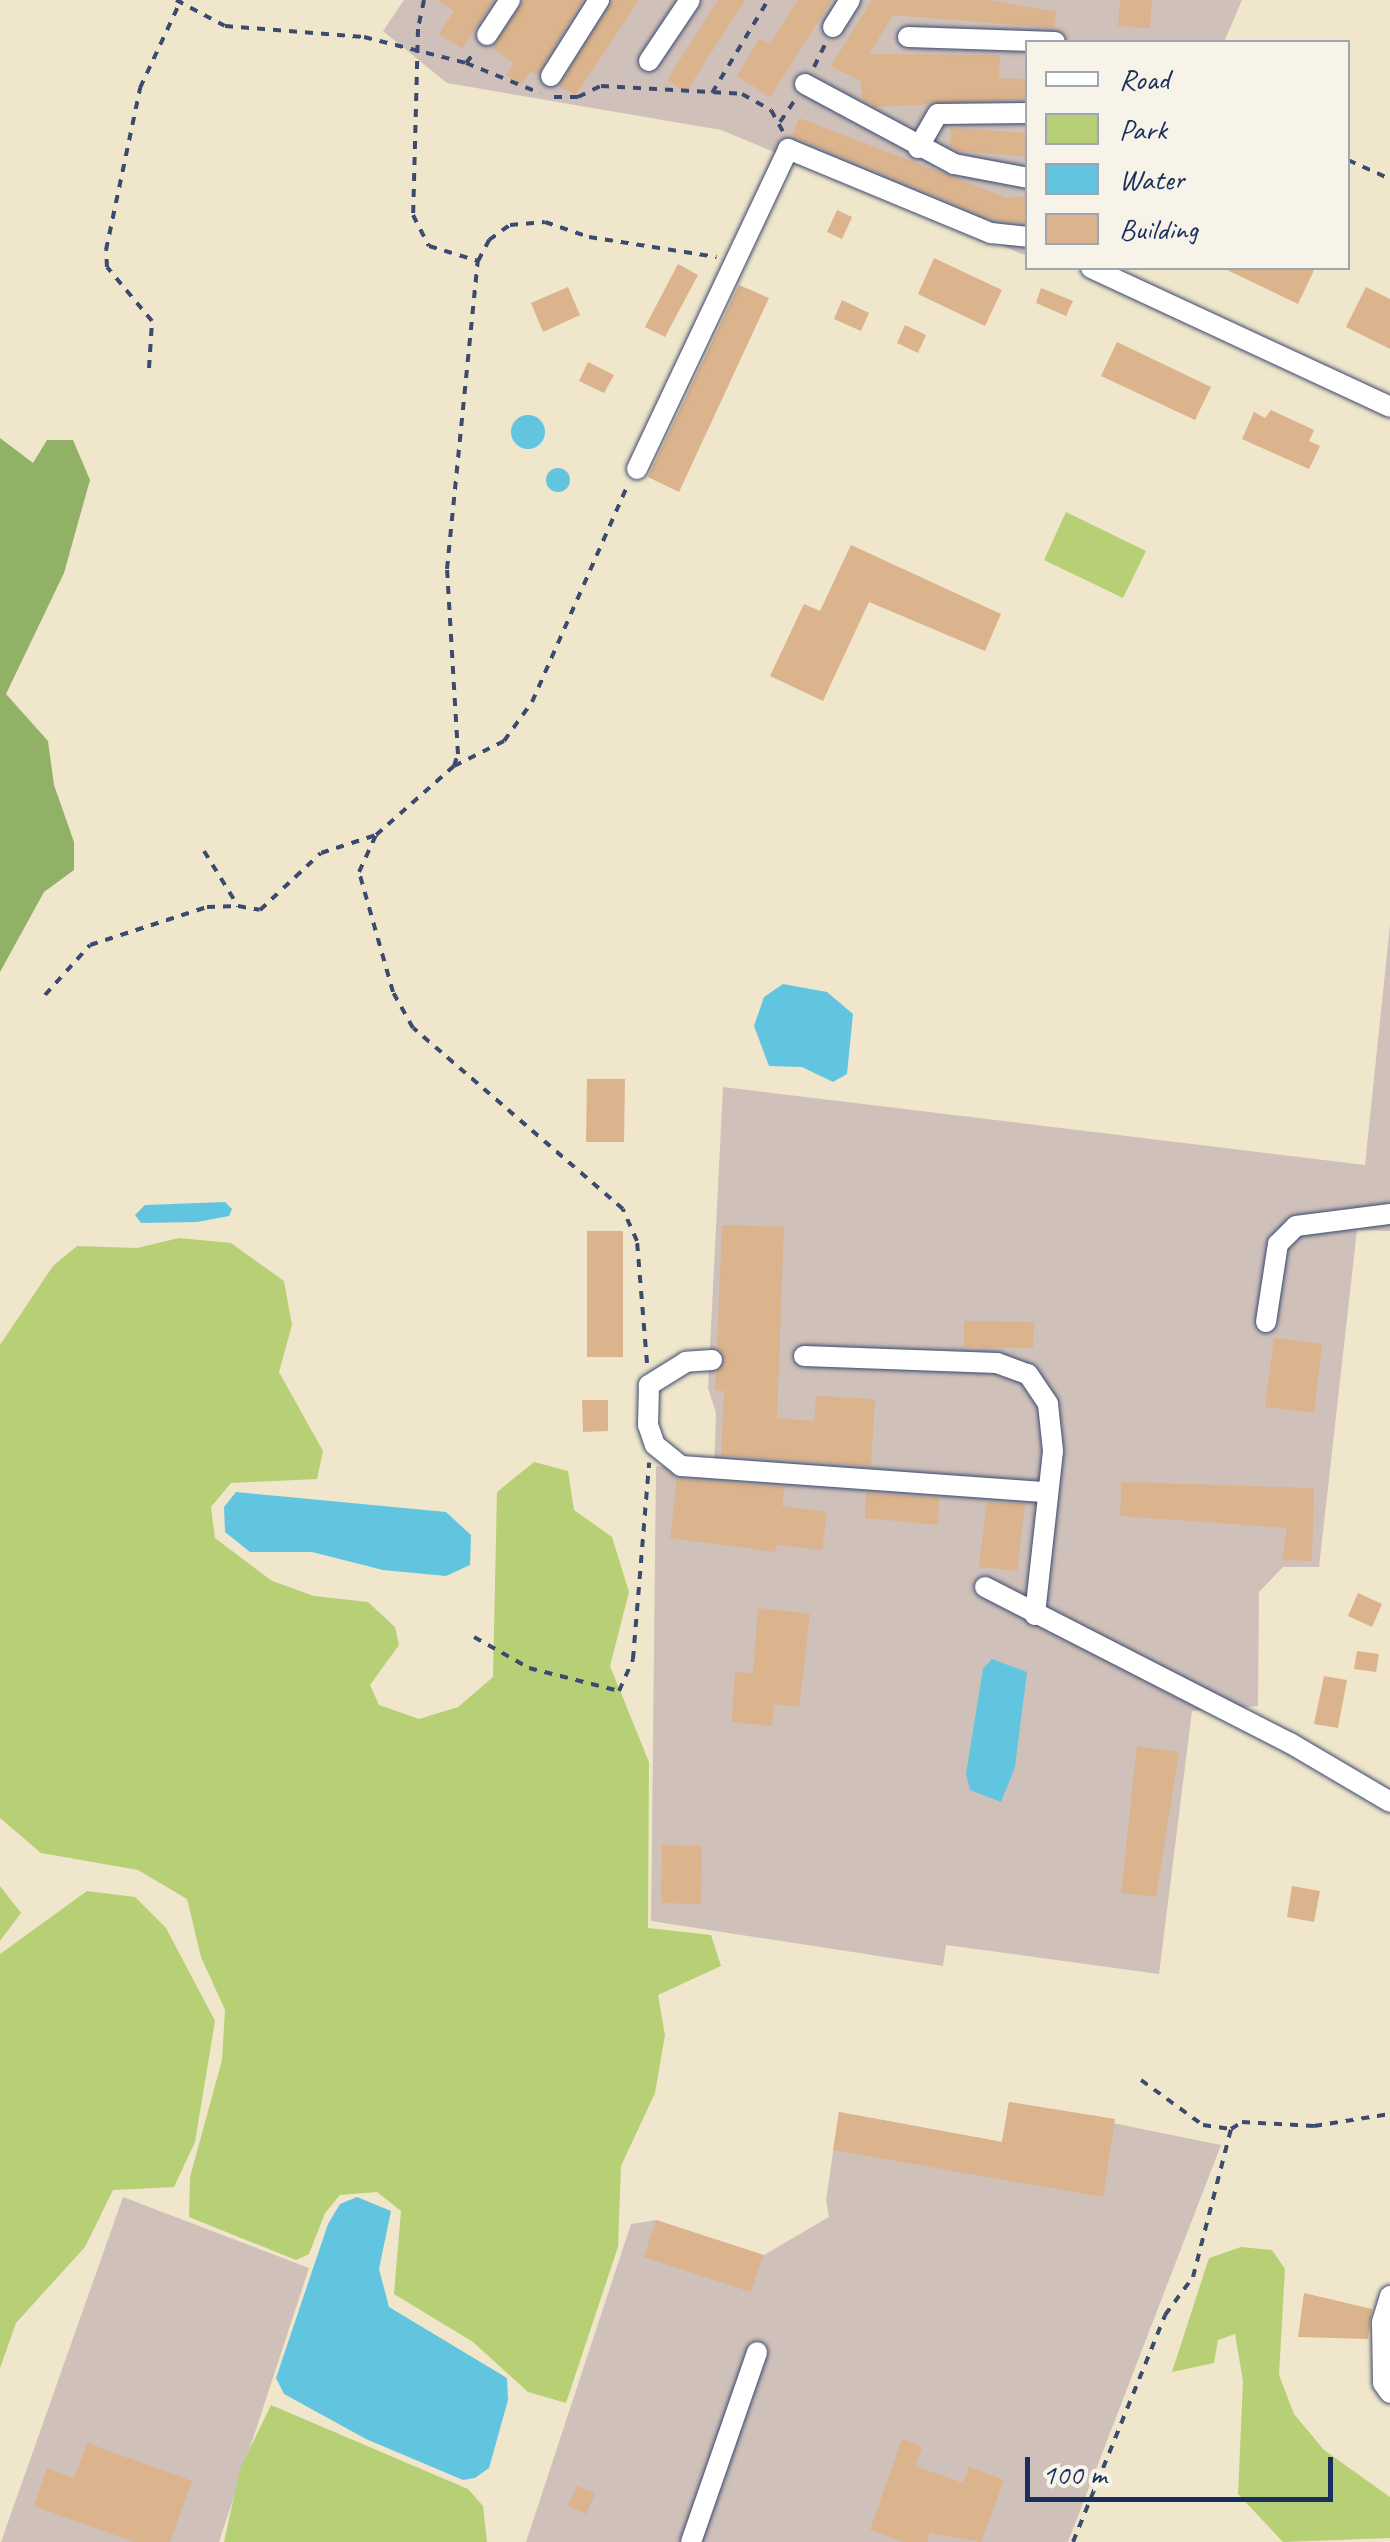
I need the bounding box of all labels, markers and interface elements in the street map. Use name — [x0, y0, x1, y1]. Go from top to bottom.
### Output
legend — [1025, 40, 1350, 270]
text: Road — [1119, 60, 1169, 98]
text: Park — [1119, 110, 1167, 148]
text: Water — [1119, 160, 1184, 198]
text: Building — [1119, 210, 1198, 248]
scale bar — [1030, 2437, 1338, 2499]
text: 100 m — [1042, 2455, 1107, 2493]

